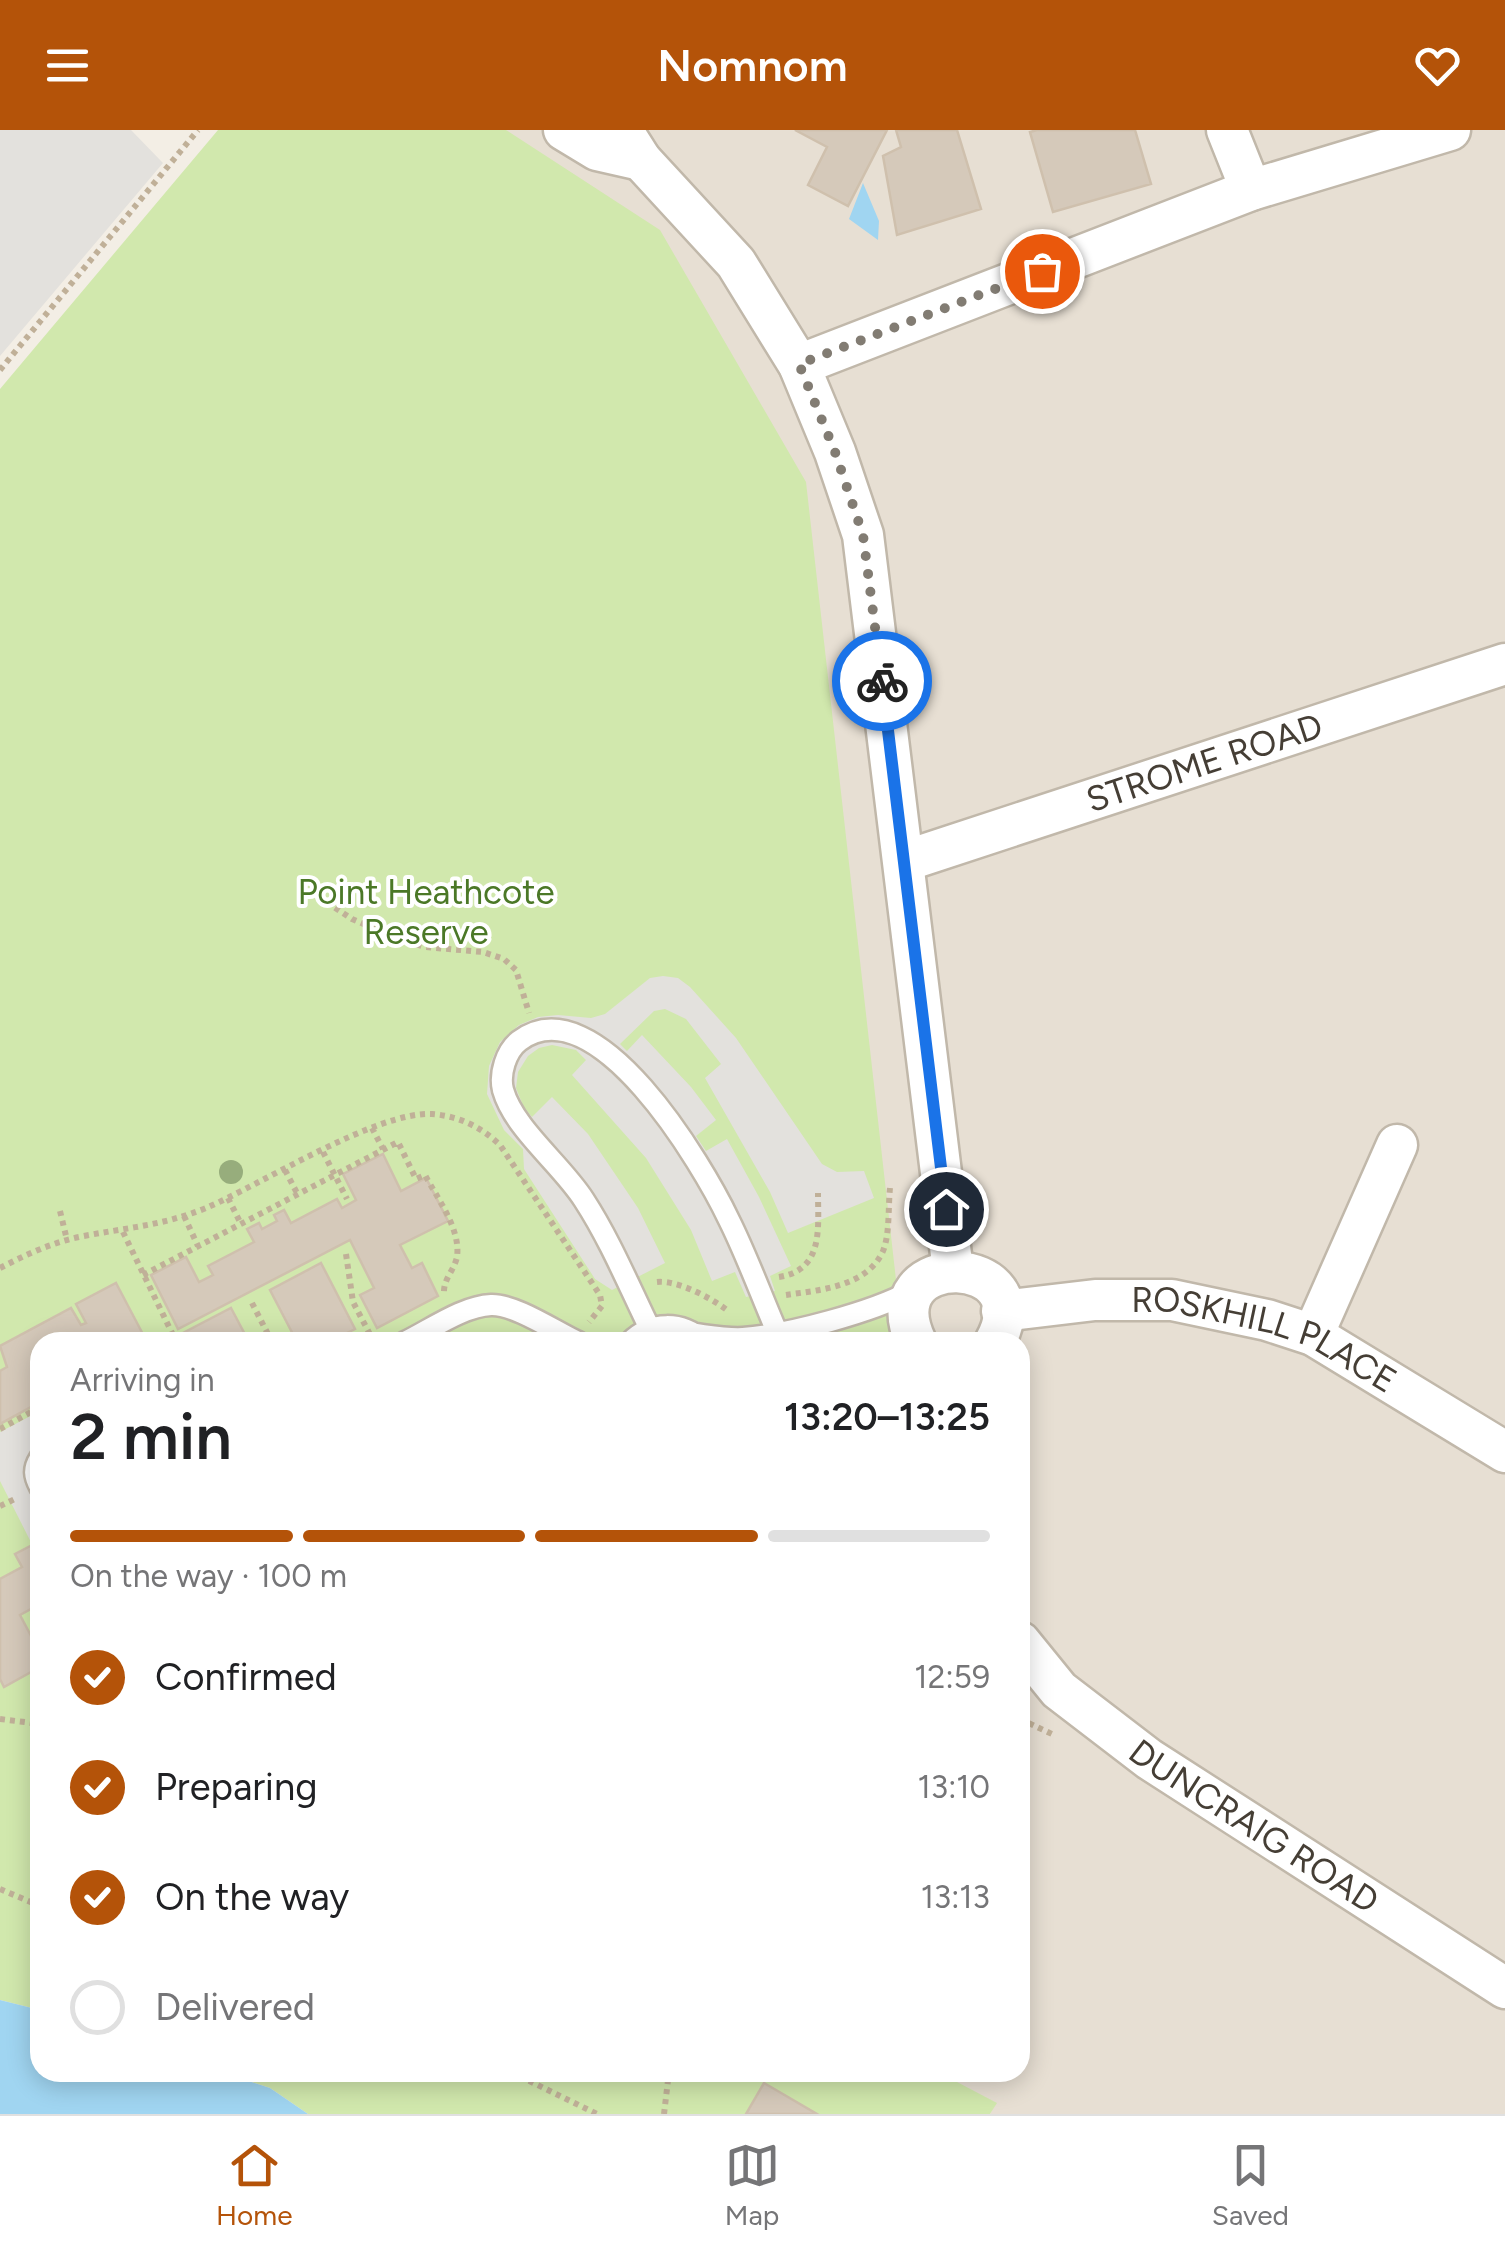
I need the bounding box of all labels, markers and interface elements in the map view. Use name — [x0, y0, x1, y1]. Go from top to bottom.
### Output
icon: menu — [40, 38, 95, 93]
text: Nomnom — [657, 38, 848, 92]
icon: heart — [1410, 38, 1465, 93]
pin — [1000, 229, 1085, 314]
icon: bag — [1015, 244, 1070, 299]
courier — [832, 631, 932, 731]
icon: bike — [855, 654, 910, 709]
street label: STROME ROAD — [1081, 704, 1328, 821]
park label: Point Heathcote Reserve — [297, 871, 555, 953]
pin — [904, 1167, 989, 1252]
icon: home — [919, 1182, 974, 1237]
street label: ROSKHILL PLACE — [1131, 1279, 1404, 1402]
text: Arriving in — [70, 1361, 215, 1399]
text: 13:20–13:25 — [784, 1394, 990, 1440]
text: 2 min — [70, 1397, 232, 1475]
text: On the way · 100 m — [70, 1557, 347, 1595]
icon: check — [70, 1650, 125, 1705]
text: Confirmed — [155, 1654, 337, 1700]
text: 12:59 — [914, 1658, 990, 1696]
street label: DUNCRAIG ROAD — [1121, 1730, 1387, 1922]
icon: check — [70, 1760, 125, 1815]
text: Preparing — [155, 1764, 317, 1810]
text: 13:10 — [918, 1768, 990, 1806]
icon: check — [70, 1870, 125, 1925]
text: On the way — [155, 1874, 349, 1920]
text: 13:13 — [921, 1878, 990, 1916]
text: Delivered — [155, 1984, 315, 2030]
tab: Home — [216, 2138, 292, 2232]
tab: Map — [725, 2138, 780, 2232]
tab: Saved — [1212, 2138, 1289, 2232]

